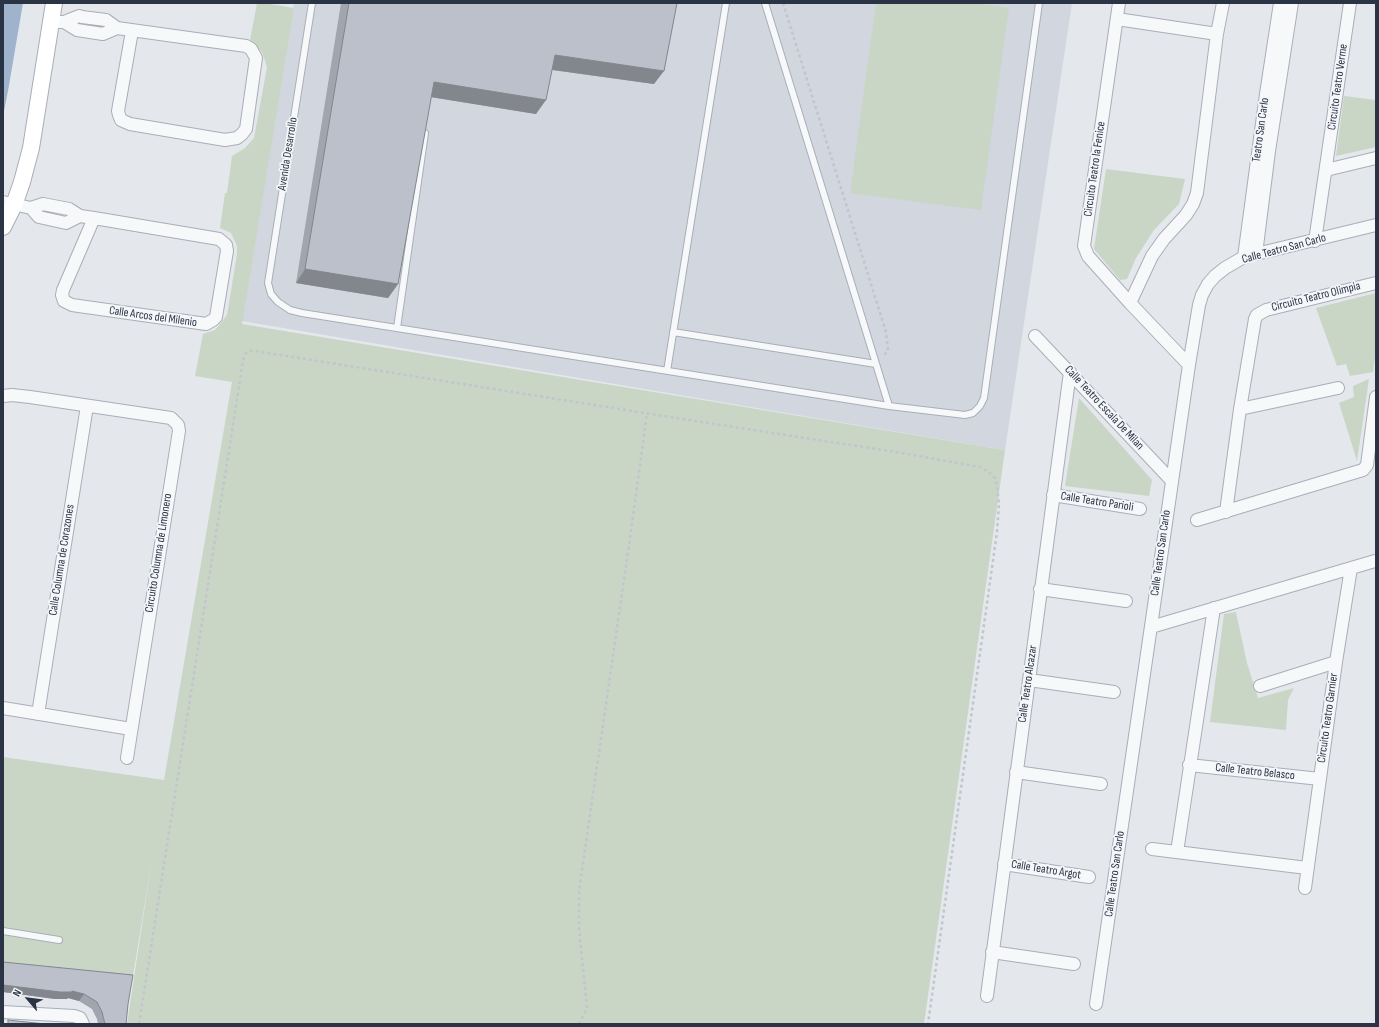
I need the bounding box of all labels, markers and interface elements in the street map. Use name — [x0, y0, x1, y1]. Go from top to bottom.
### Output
street label: Circuito Teatro Verme — [1325, 43, 1351, 131]
street label: Teatro San Carlo — [1249, 97, 1273, 163]
street label: Avenida Desarrollo — [275, 116, 301, 192]
street label: Circuito Teatro la Fenice — [1081, 120, 1109, 218]
street label: Calle Teatro San Carlo — [1240, 231, 1328, 267]
street label: Circuito Teatro Olimpia — [1270, 279, 1362, 315]
street label: Calle Arcos del Milenio — [108, 304, 198, 330]
street label: Calle Teatro Escala De Milan — [1061, 363, 1147, 453]
street label: Calle Teatro Parioli — [1059, 489, 1135, 515]
street label: Circuito Columna de Limonero — [142, 492, 176, 614]
street label: Calle Columna de Corazones — [46, 503, 78, 617]
street label: Calle Teatro San Carlo — [1148, 509, 1174, 597]
street label: Calle Teatro Alcazar — [1015, 644, 1041, 724]
street label: Circuito Teatro Garnier — [1315, 672, 1341, 764]
street label: Calle Teatro Belasco — [1215, 761, 1295, 783]
street label: Calle Teatro San Carlo — [1102, 830, 1128, 918]
street label: Calle Teatro Argot — [1010, 857, 1082, 883]
north arrow — [8, 979, 48, 1019]
text: N — [10, 987, 24, 999]

